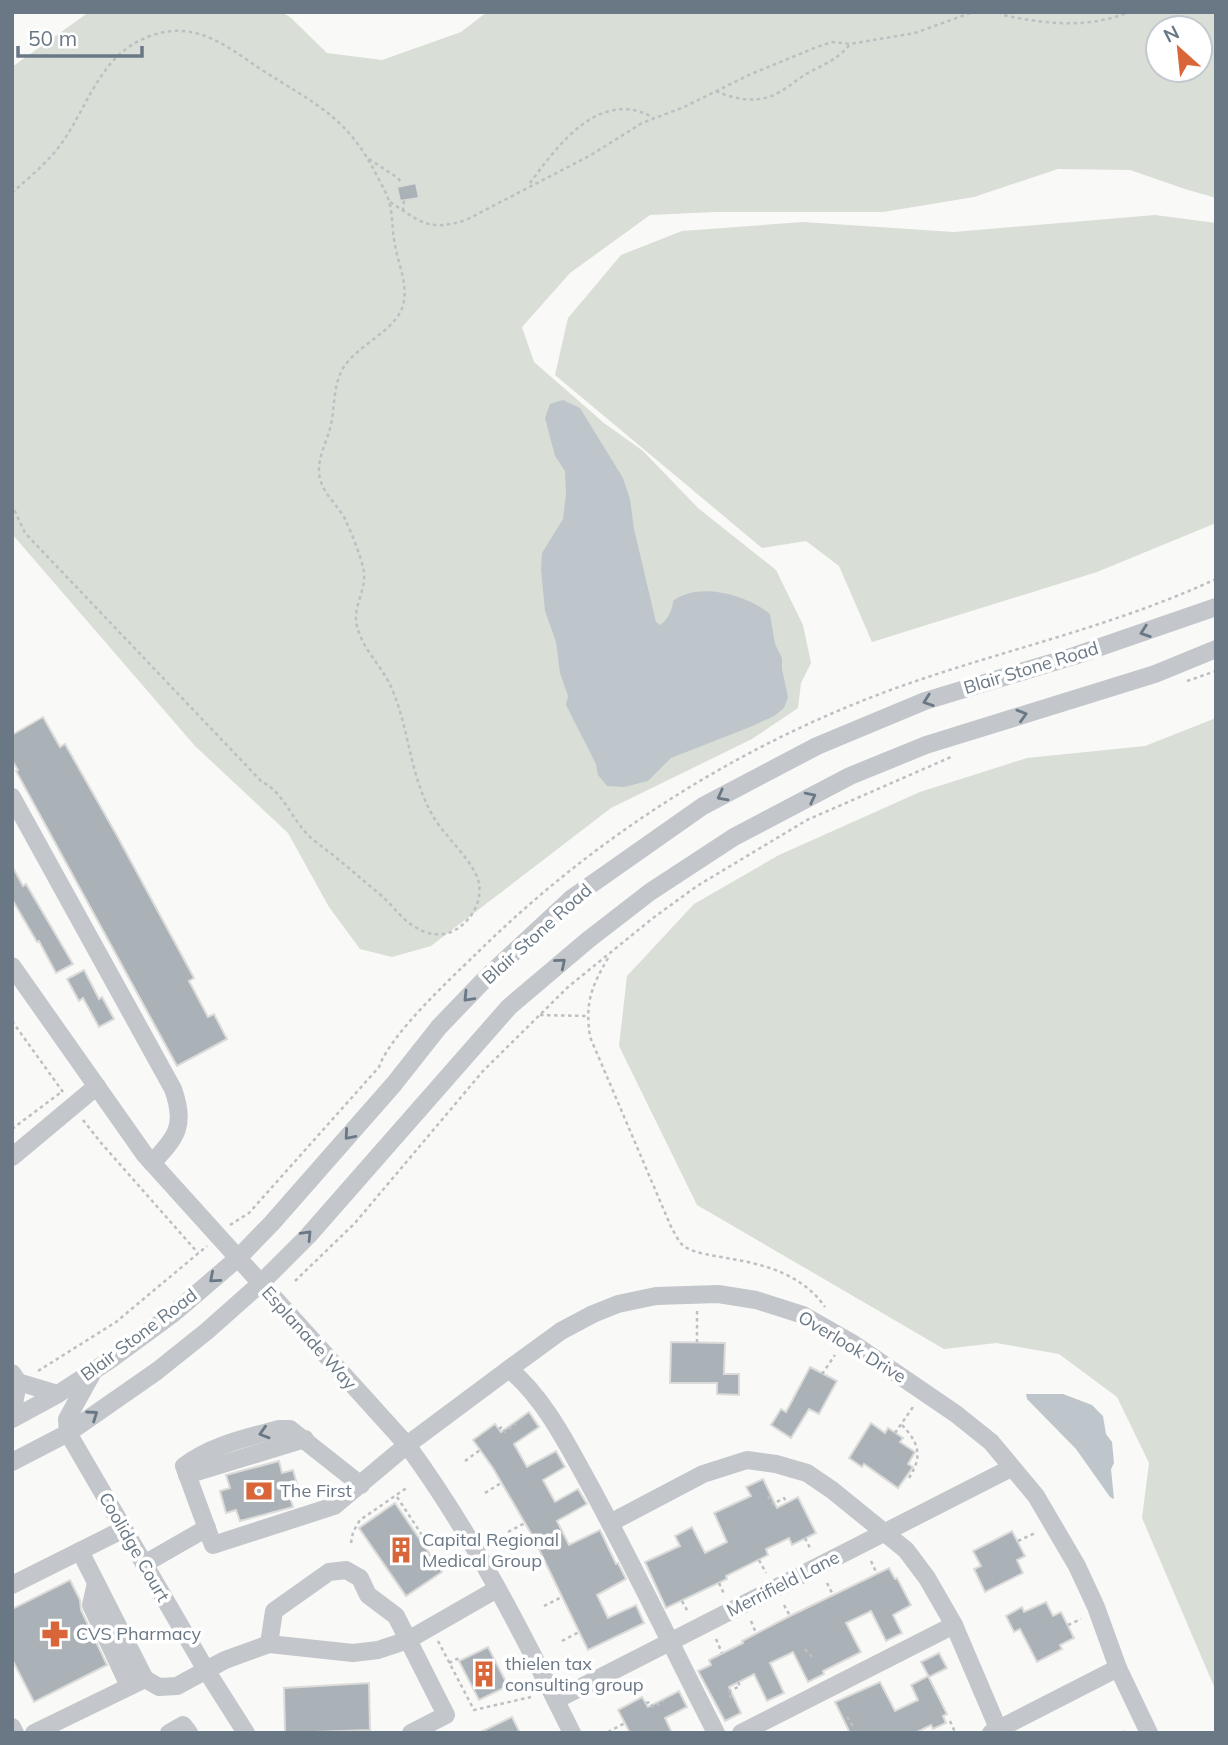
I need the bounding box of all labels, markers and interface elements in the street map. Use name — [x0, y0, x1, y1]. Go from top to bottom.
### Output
scale bar — [18, 14, 142, 58]
north arrow — [1144, 14, 1214, 84]
text: N — [1159, 20, 1183, 48]
text: 50 m — [28, 25, 77, 51]
one-way arrow — [1139, 624, 1152, 638]
street label: Blair Stone Road — [961, 636, 1101, 699]
one-way arrow — [923, 693, 935, 707]
one-way arrow — [1016, 709, 1028, 724]
one-way arrow — [717, 788, 729, 801]
one-way arrow — [803, 791, 816, 805]
street label: Blair Stone Road — [477, 878, 596, 989]
one-way arrow — [552, 959, 565, 971]
one-way arrow — [463, 989, 476, 1002]
one-way arrow — [345, 1127, 357, 1140]
one-way arrow — [299, 1230, 312, 1243]
one-way arrow — [210, 1270, 223, 1282]
street label: Esplanade Way — [257, 1281, 362, 1394]
street label: Blair Stone Road — [76, 1283, 201, 1386]
street label: Overlook Drive — [794, 1305, 910, 1388]
one-way arrow — [85, 1410, 98, 1423]
one-way arrow — [258, 1425, 271, 1439]
bank icon: The First — [244, 1476, 274, 1506]
place label: The First — [280, 1479, 352, 1502]
street label: Coolidge Court — [94, 1488, 175, 1606]
place label: Capital Regional Medical Group — [422, 1528, 559, 1572]
building icon: Capital Regional Medical Group — [386, 1535, 416, 1565]
street label: Merrifield Lane — [723, 1545, 843, 1622]
pharmacy icon: CVS Pharmacy — [40, 1619, 70, 1649]
place label: CVS Pharmacy — [76, 1622, 201, 1645]
place label: thielen tax consulting group — [505, 1652, 644, 1696]
building icon: thielen tax consulting group — [469, 1659, 499, 1689]

